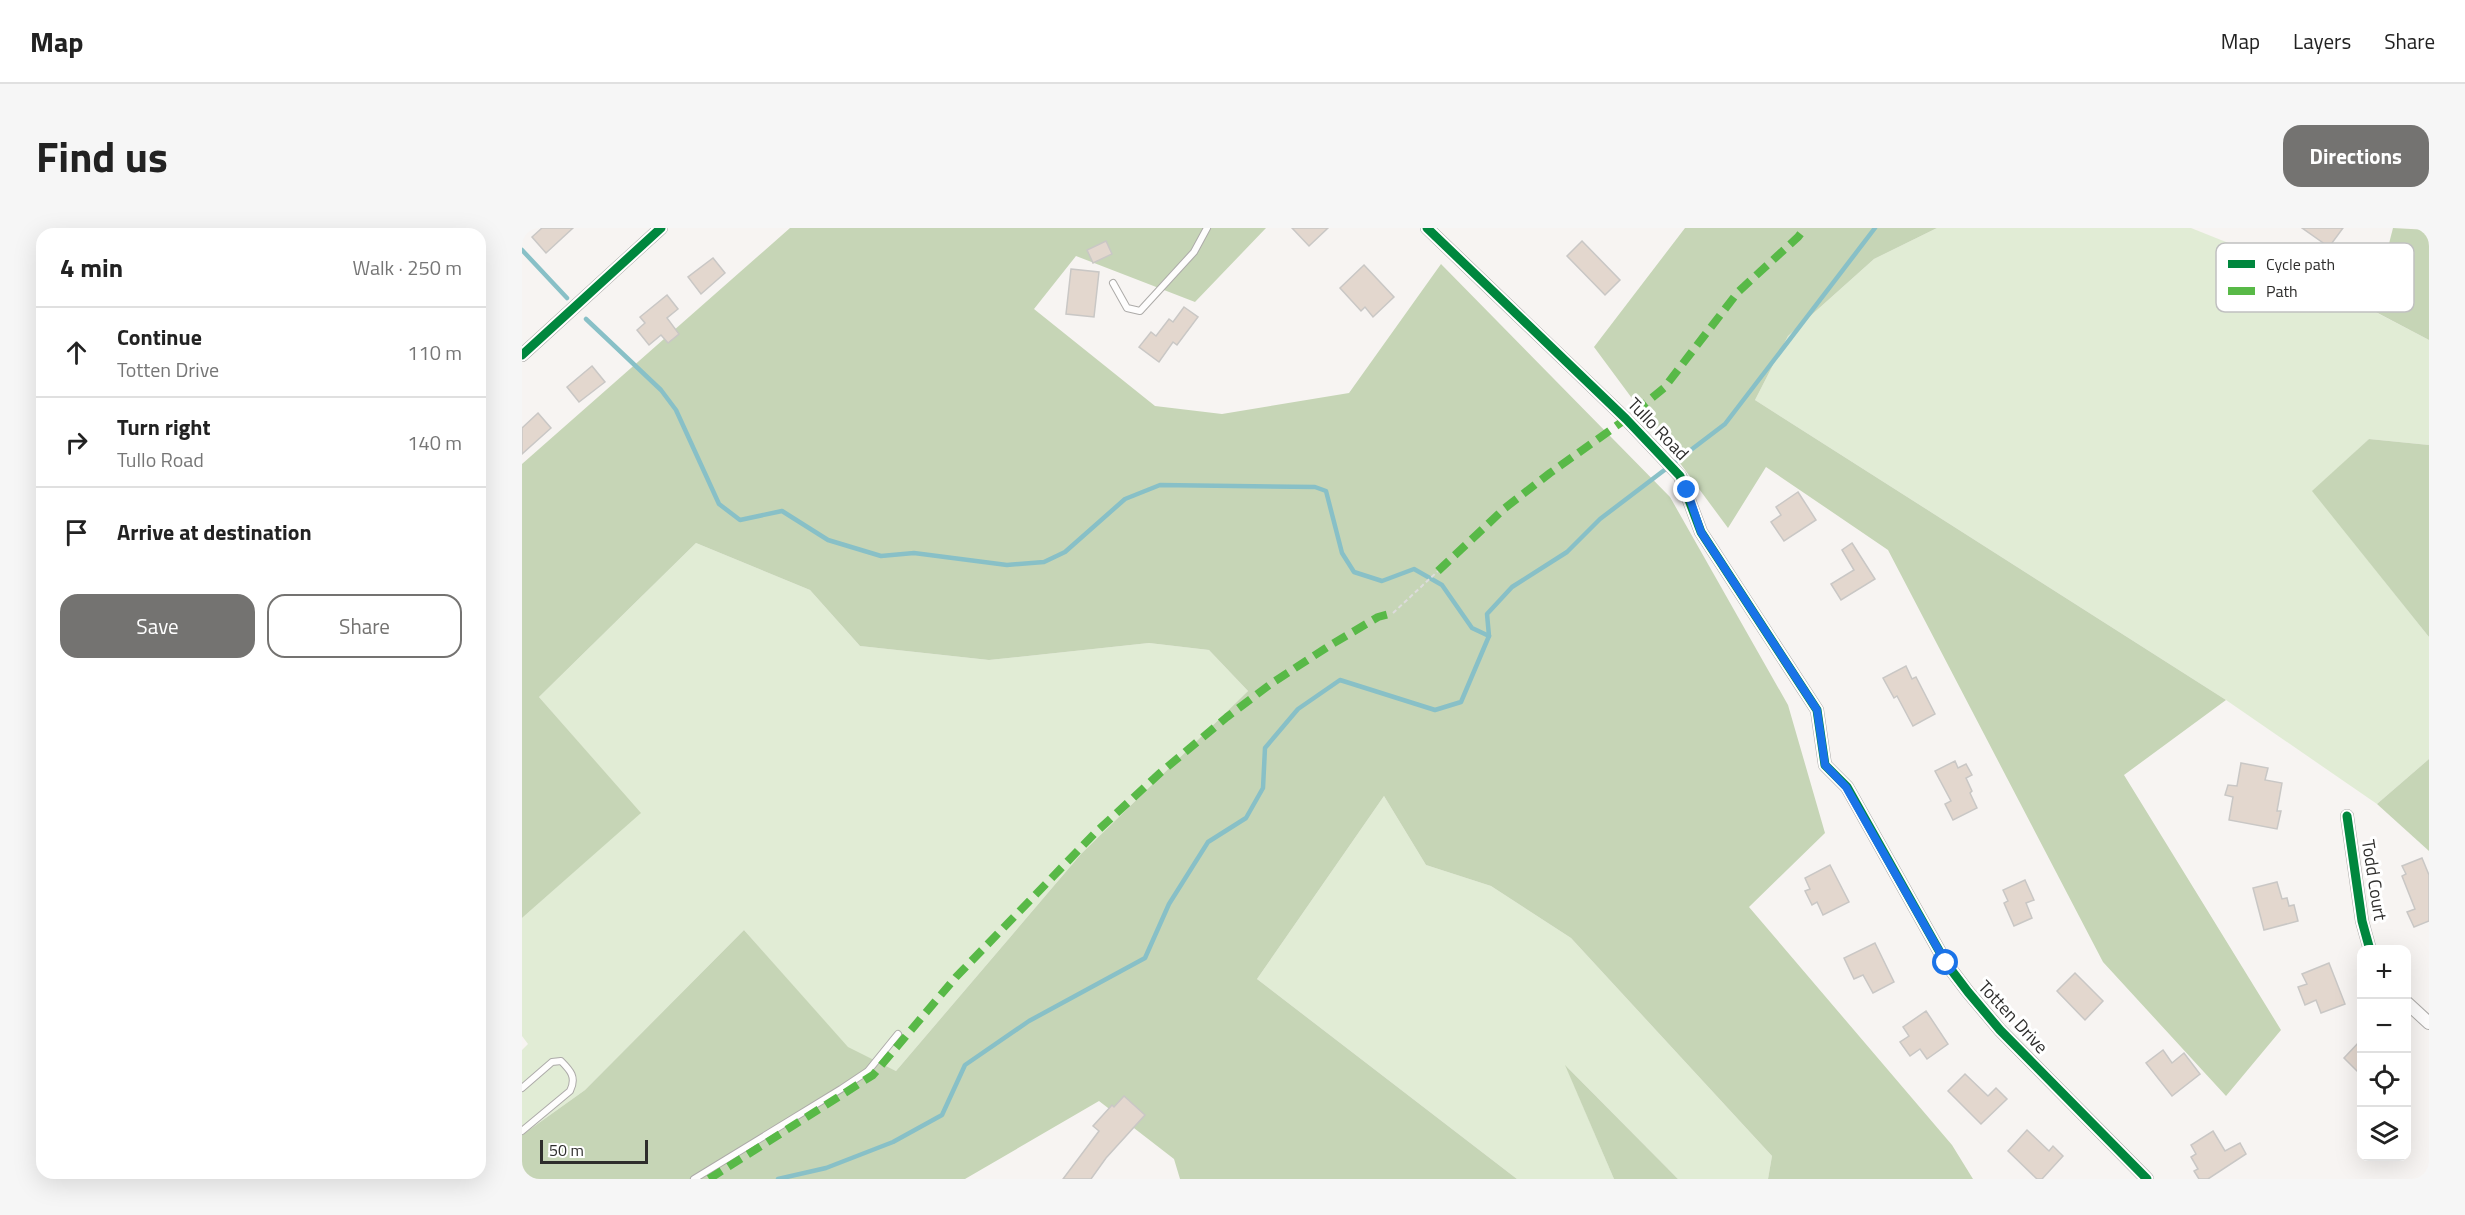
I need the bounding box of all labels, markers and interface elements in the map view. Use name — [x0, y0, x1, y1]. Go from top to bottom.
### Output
text: Map — [30, 20, 84, 63]
text: Map — [2221, 25, 2260, 57]
text: Layers — [2293, 25, 2351, 57]
text: Share — [2384, 25, 2435, 57]
text: Find us — [36, 124, 168, 188]
button: Directions — [2283, 125, 2429, 187]
legend — [2216, 243, 2414, 312]
text: 4 min — [60, 248, 123, 287]
text: Walk · 250 m — [353, 252, 462, 283]
text: Cycle path — [2266, 252, 2335, 276]
text: Path — [2266, 279, 2298, 303]
text: Continue — [117, 320, 202, 354]
icon: ahead — [60, 336, 93, 369]
text: 110 m — [407, 337, 462, 368]
text: Totten Drive — [117, 354, 219, 385]
street label: Tullo Road — [1621, 391, 1695, 466]
text: Turn right — [117, 410, 211, 444]
icon: right — [60, 426, 93, 459]
text: 140 m — [407, 427, 462, 458]
text: Tullo Road — [117, 444, 204, 475]
route end — [1673, 476, 1699, 502]
text: Arrive at destination — [117, 515, 312, 549]
icon: arrive — [60, 516, 93, 549]
button: Save — [60, 594, 255, 658]
button: Share — [267, 594, 462, 658]
street label: Todd Court — [2355, 838, 2394, 923]
map controls — [2357, 945, 2411, 1161]
button: + — [2357, 945, 2411, 999]
route start — [1932, 949, 1958, 975]
street label: Totten Drive — [1972, 974, 2055, 1060]
button: − — [2357, 999, 2411, 1053]
button: locate — [2357, 1053, 2411, 1107]
button: layers — [2357, 1107, 2411, 1161]
scale bar — [540, 1137, 648, 1164]
text: 50 m — [549, 1138, 584, 1162]

